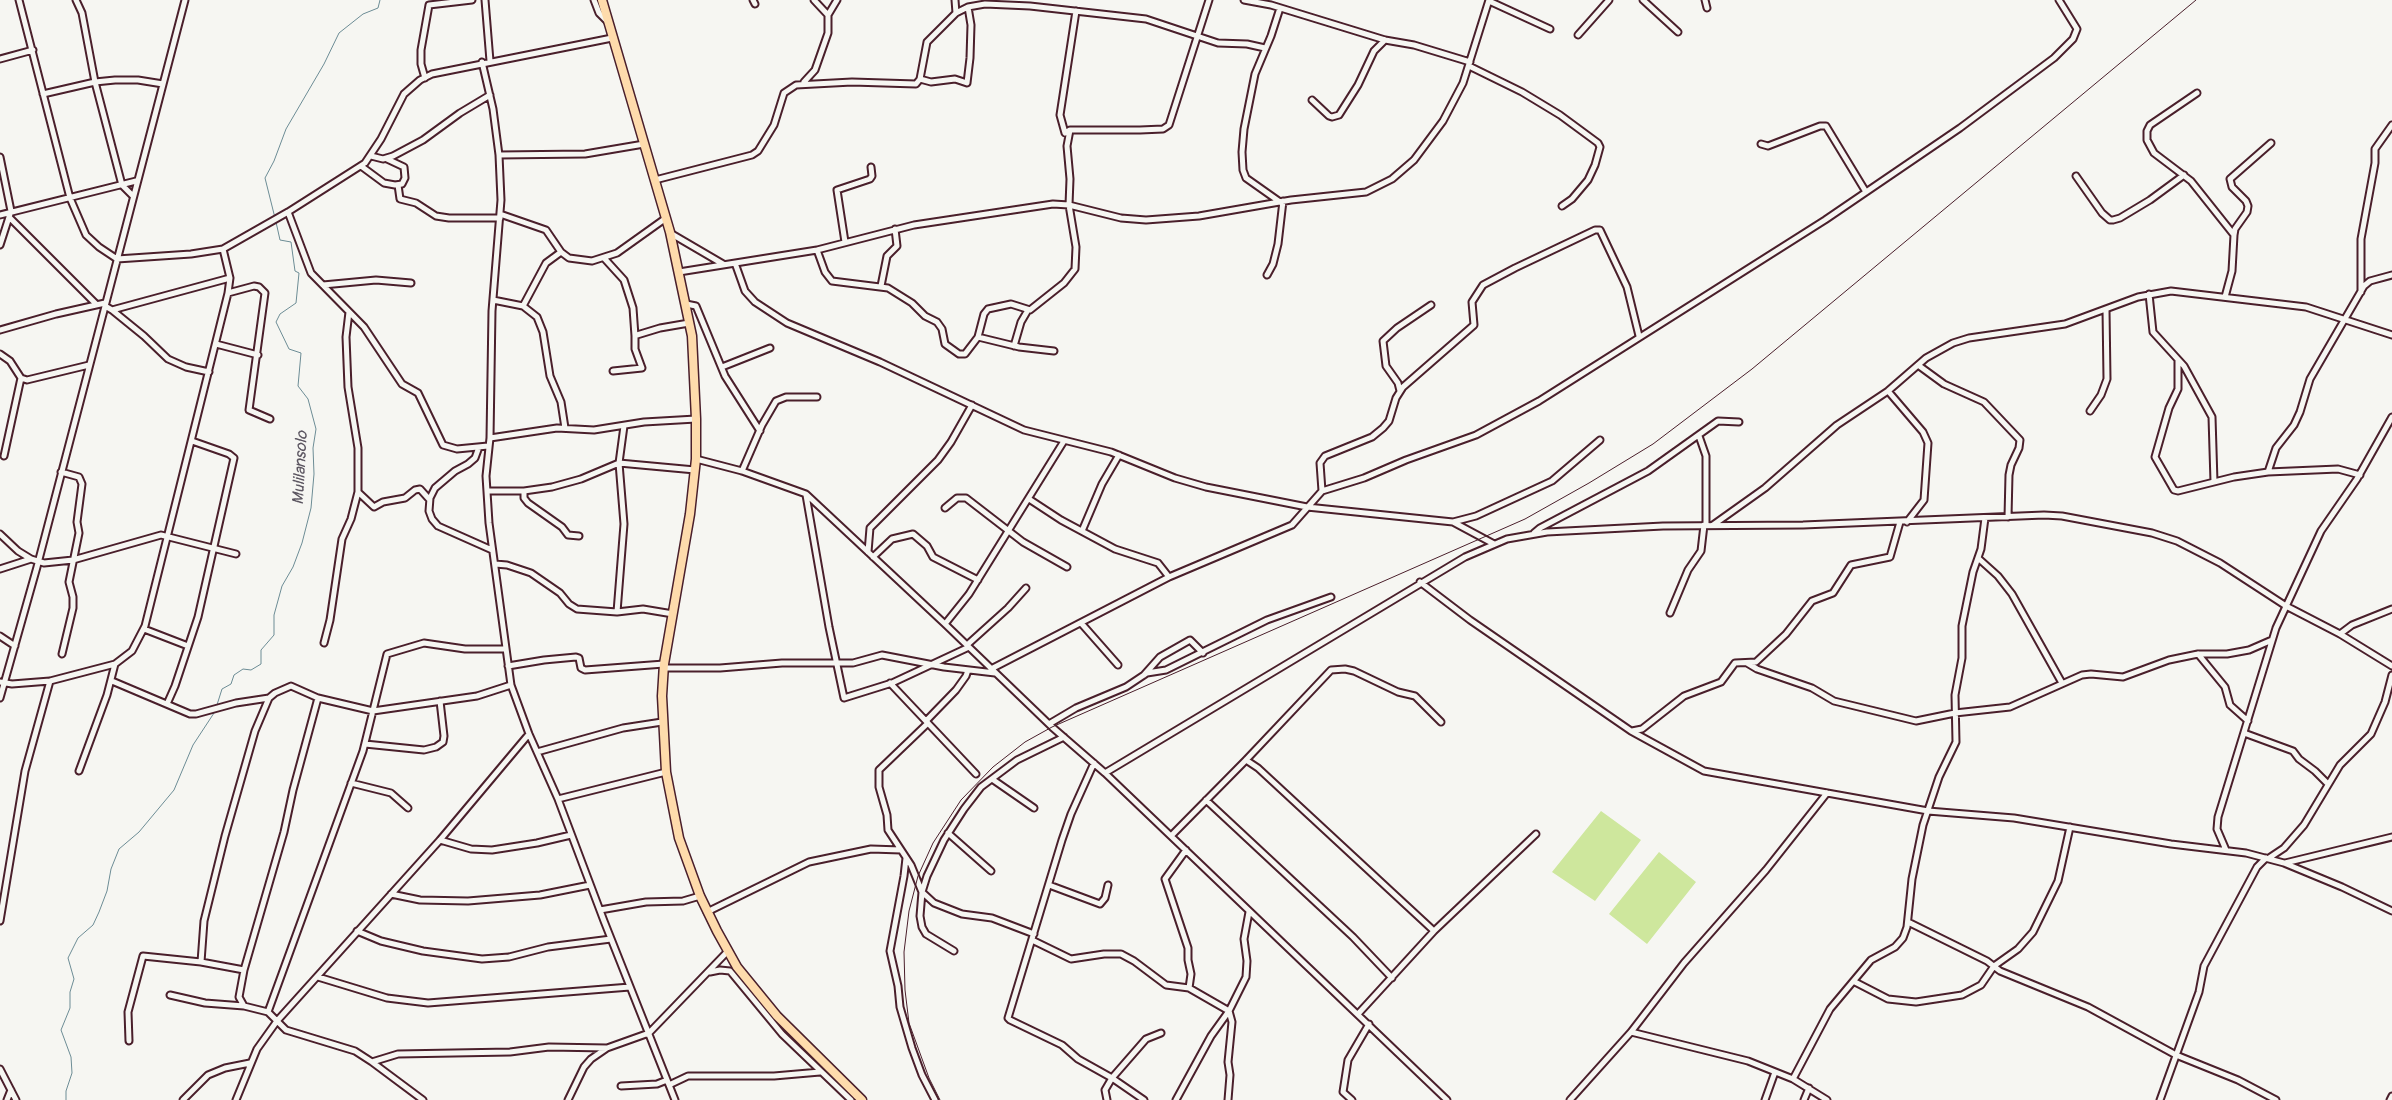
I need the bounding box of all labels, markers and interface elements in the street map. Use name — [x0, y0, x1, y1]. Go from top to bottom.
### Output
water label: Mulilansolo — [289, 431, 313, 505]

